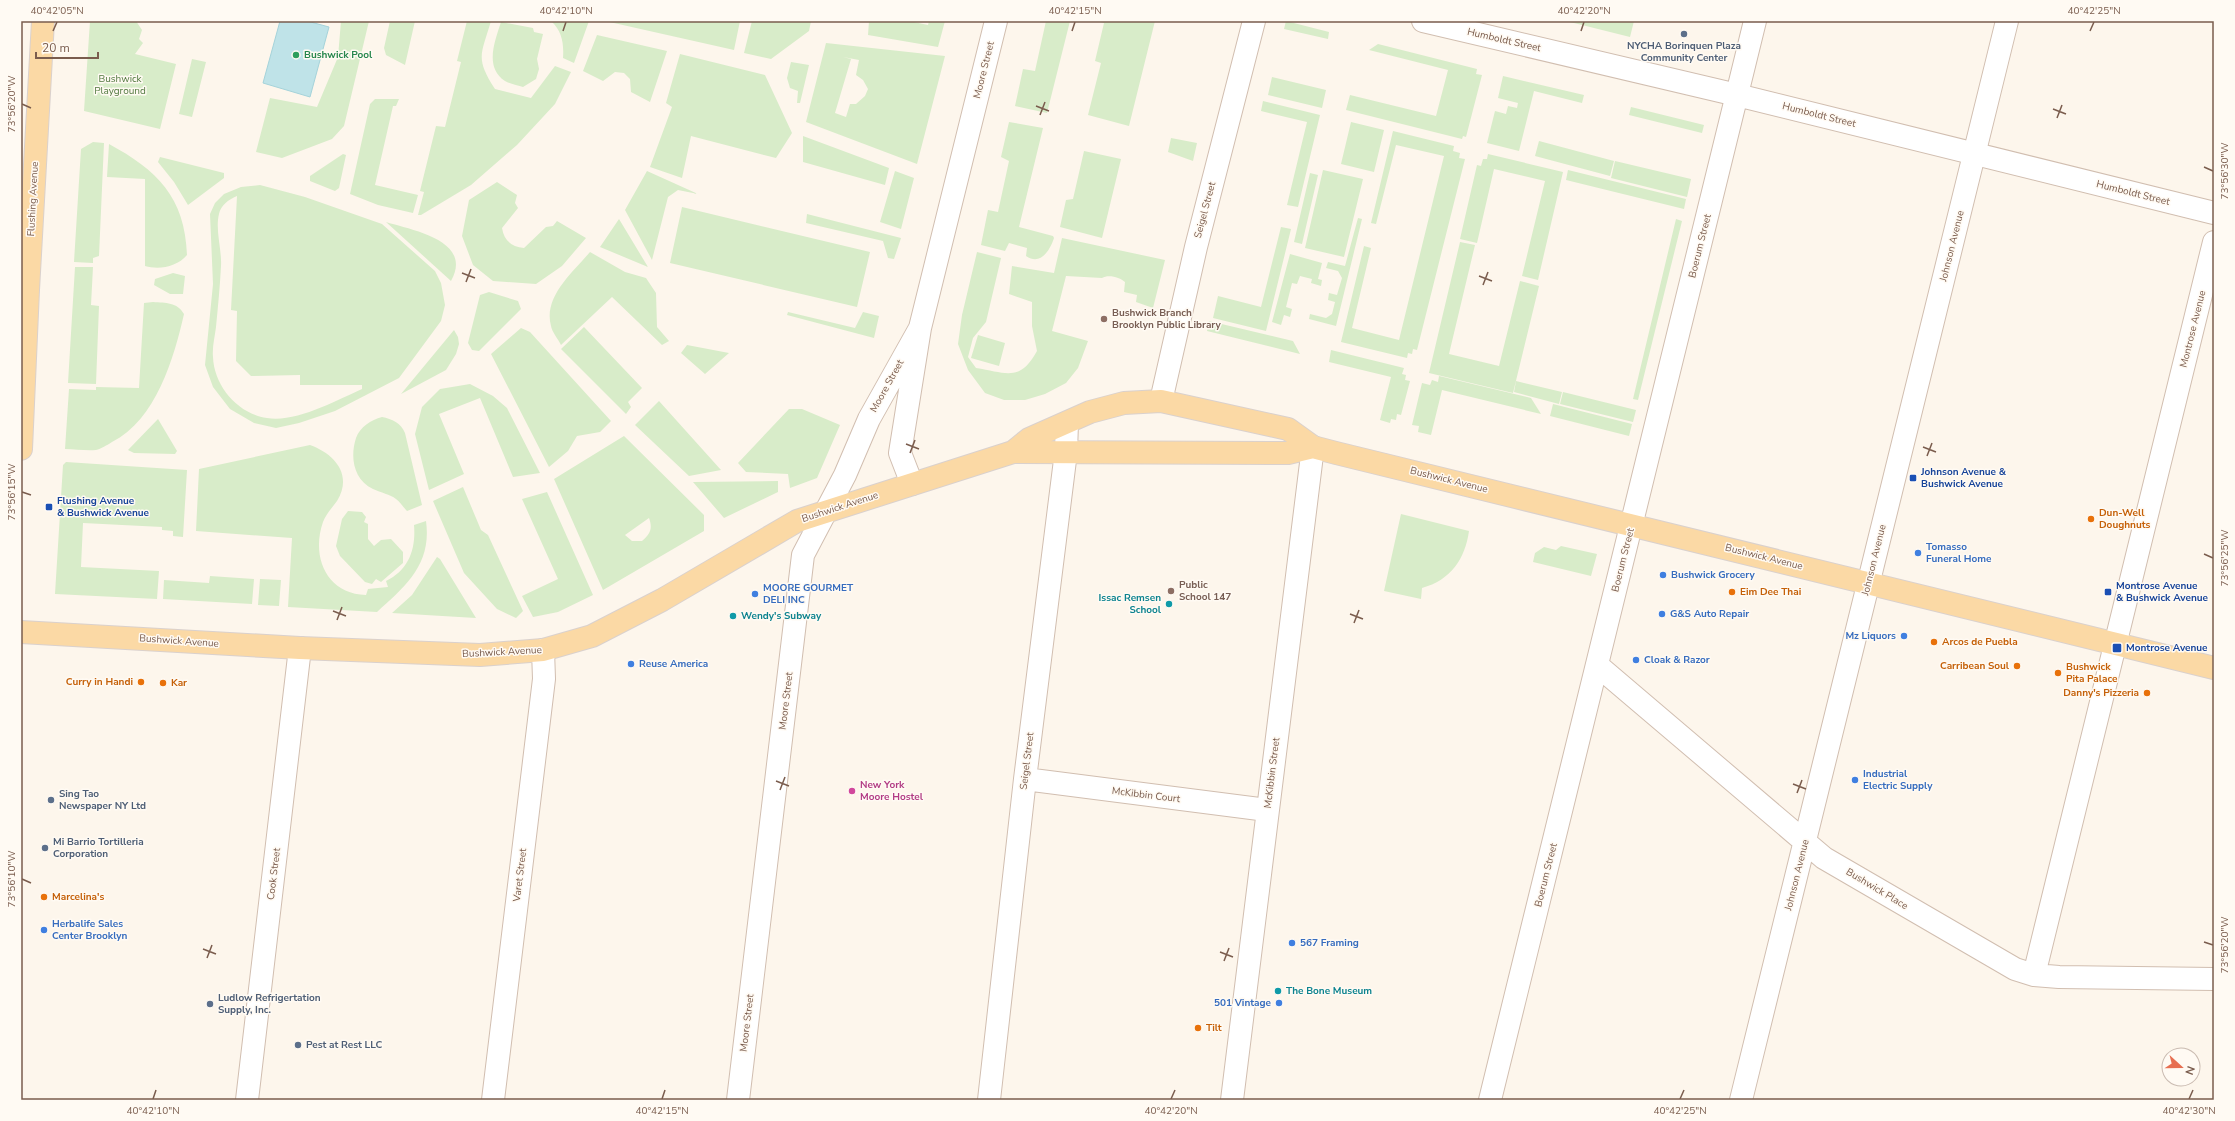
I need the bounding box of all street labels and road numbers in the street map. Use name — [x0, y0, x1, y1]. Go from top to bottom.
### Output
street label: Humboldt Street — [1466, 25, 1543, 55]
street label: Moore Street — [970, 40, 998, 100]
street label: Humboldt Street — [1781, 99, 1858, 131]
street label: Flushing Avenue — [24, 161, 42, 237]
street label: Humboldt Street — [2095, 177, 2172, 209]
street label: Seigel Street — [1191, 180, 1219, 240]
street label: Johnson Avenue — [1936, 209, 1968, 284]
street label: Boerum Street — [1685, 212, 1715, 279]
street label: Montrose Avenue — [2177, 289, 2209, 369]
street label: Moore Street — [867, 357, 908, 415]
street label: Bushwick Avenue — [1409, 464, 1489, 496]
street label: Bushwick Avenue — [800, 488, 880, 526]
street label: Johnson Avenue — [1858, 523, 1890, 598]
street label: Boerum Street — [1608, 526, 1638, 593]
street label: Bushwick Avenue — [1724, 541, 1804, 573]
street label: Bushwick Avenue — [139, 631, 219, 651]
street label: Bushwick Avenue — [462, 643, 542, 661]
street label: Moore Street — [775, 671, 797, 731]
street label: Seigel Street — [1017, 731, 1038, 791]
street label: McKibbin Street — [1261, 736, 1283, 809]
street label: McKibbin Court — [1111, 784, 1182, 806]
street label: Johnson Avenue — [1781, 838, 1813, 913]
street label: Boerum Street — [1531, 841, 1561, 908]
street label: Cook Street — [264, 847, 284, 901]
street label: Varet Street — [510, 847, 530, 904]
street label: Bushwick Place — [1843, 865, 1911, 913]
street label: Moore Street — [736, 993, 758, 1053]

